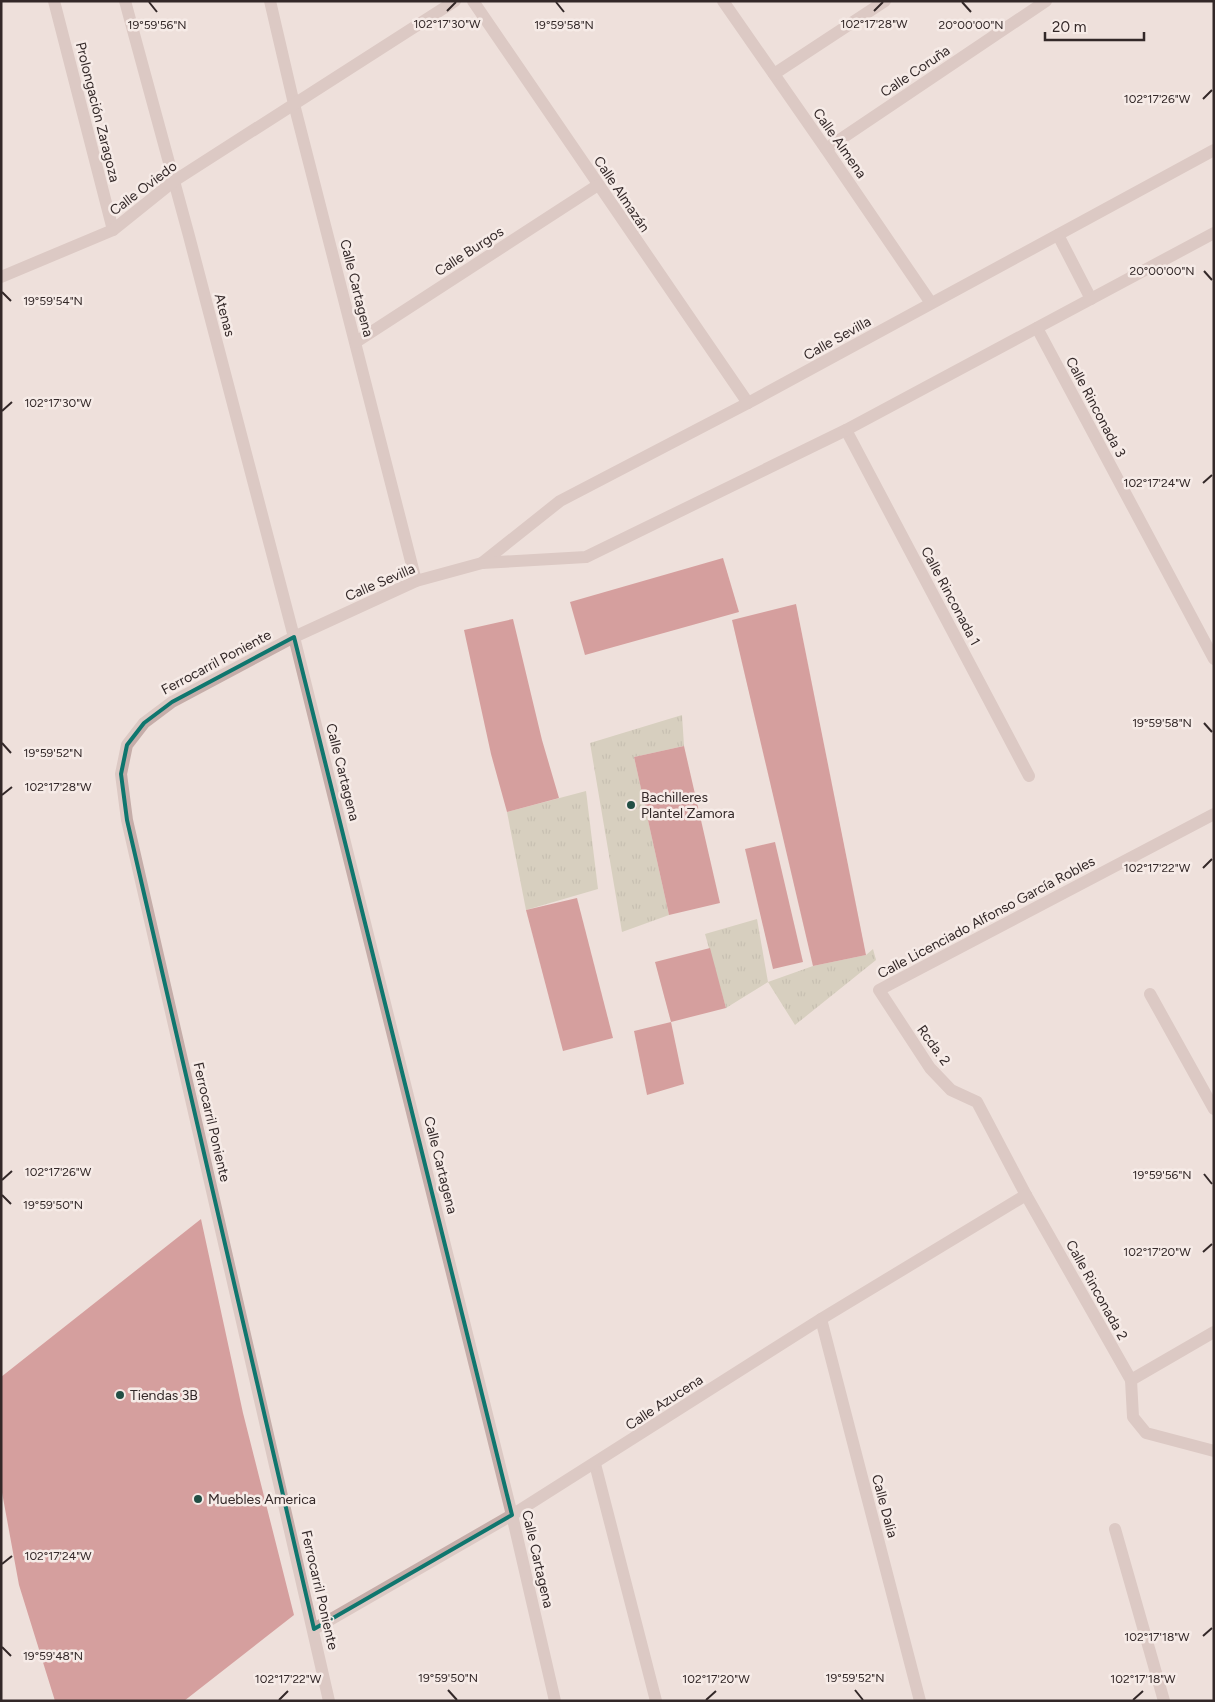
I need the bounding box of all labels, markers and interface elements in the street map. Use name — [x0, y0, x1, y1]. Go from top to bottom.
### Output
scale bar — [1045, 10, 1144, 42]
text: 102°17'30"W — [413, 17, 481, 31]
text: 102°17'28"W — [840, 17, 908, 31]
text: 19°59'56"N — [127, 18, 187, 32]
text: 19°59'58"N — [534, 18, 594, 32]
text: 20°00'00"N — [938, 18, 1004, 32]
text: 20 m — [1052, 18, 1086, 36]
street label: Prolongación Zaragoza — [72, 40, 123, 184]
street label: Calle Coruña — [877, 42, 953, 101]
text: 102°17'26"W — [1124, 92, 1191, 106]
street label: Calle Almena — [809, 105, 870, 182]
street label: Calle Almazán — [590, 153, 653, 236]
street label: Calle Oviedo — [106, 158, 180, 219]
street label: Calle Burgos — [432, 223, 507, 280]
street label: Calle Cartagena — [336, 238, 377, 339]
text: 20°00'00"N — [1129, 264, 1195, 278]
street label: Atenas — [211, 292, 238, 339]
text: 19°59'54"N — [23, 294, 83, 308]
street label: Calle Sevilla — [801, 313, 874, 364]
street label: Calle Rinconada 3 — [1062, 354, 1129, 460]
text: 102°17'30"W — [24, 396, 92, 410]
text: 102°17'24"W — [1123, 476, 1191, 490]
street label: Calle Rinconada 1 — [917, 544, 984, 649]
street label: Calle Sevilla — [343, 560, 418, 605]
street label: Ferrocarril Poniente — [158, 626, 274, 699]
text: 19°59'58"N — [1132, 716, 1192, 730]
street label: Calle Cartagena — [322, 722, 363, 823]
text: 19°59'52"N — [23, 746, 83, 760]
text: 102°17'28"W — [24, 780, 92, 794]
place label: Bachilleres Plantel Zamora — [641, 789, 735, 822]
marker: Bachilleres Plantel Zamora — [625, 799, 637, 811]
street label: Calle Licenciado Alfonso García Robles — [875, 853, 1098, 982]
text: 102°17'22"W — [1124, 861, 1191, 875]
street label: Rcda. 2 — [913, 1022, 954, 1069]
street label: Ferrocarril Poniente — [189, 1061, 234, 1184]
street label: Calle Cartagena — [420, 1115, 461, 1216]
text: 102°17'26"W — [25, 1165, 92, 1179]
text: 19°59'56"N — [1132, 1168, 1192, 1182]
text: 19°59'50"N — [23, 1198, 83, 1212]
street label: Calle Rinconada 2 — [1062, 1237, 1131, 1343]
text: 102°17'20"W — [1123, 1245, 1191, 1259]
street label: Calle Azucena — [622, 1371, 706, 1434]
place label: Tiendas 3B — [130, 1387, 198, 1404]
marker: Tiendas 3B — [114, 1389, 126, 1401]
street label: Calle Dalia — [868, 1473, 901, 1540]
place label: Muebles America — [208, 1491, 316, 1508]
marker: Muebles America — [192, 1493, 204, 1505]
street label: Calle Cartagena — [518, 1509, 557, 1610]
street label: Ferrocarril Poniente — [297, 1529, 342, 1652]
text: 102°17'24"W — [24, 1549, 92, 1563]
text: 102°17'18"W — [1124, 1630, 1190, 1644]
text: 19°59'48"N — [23, 1649, 83, 1663]
text: 19°59'50"N — [418, 1671, 478, 1685]
text: 19°59'52"N — [825, 1671, 885, 1685]
text: 102°17'22"W — [255, 1672, 322, 1686]
text: 102°17'20"W — [682, 1672, 750, 1686]
text: 102°17'18"W — [1110, 1672, 1176, 1686]

